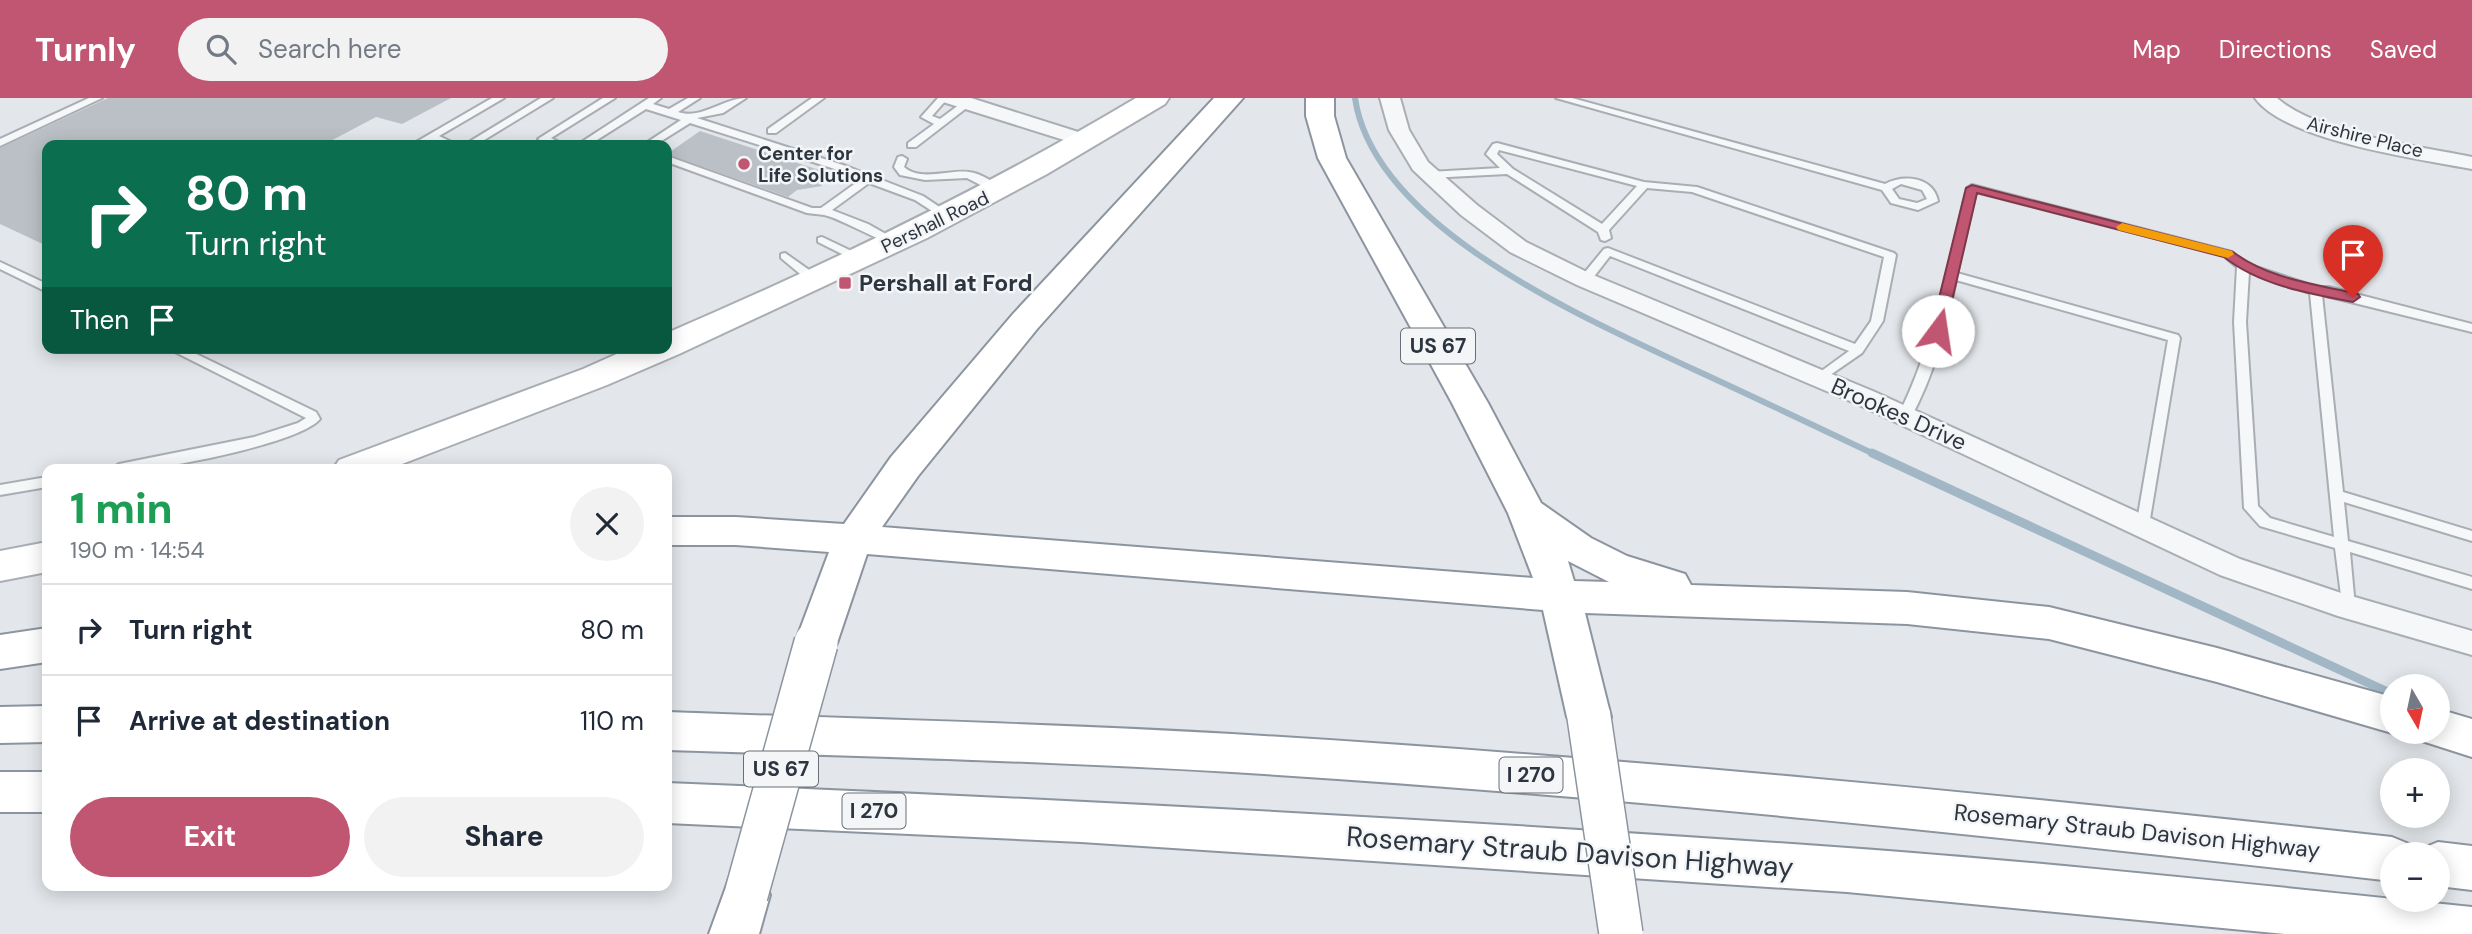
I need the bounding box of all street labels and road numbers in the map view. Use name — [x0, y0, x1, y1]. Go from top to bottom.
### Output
street label: Airshire Place — [2304, 110, 2426, 164]
street label: Pershall Road — [877, 185, 993, 259]
road number: US 67 — [1401, 328, 1475, 364]
street label: Brookes Drive — [1827, 371, 1971, 457]
road number: US 67 — [744, 752, 818, 786]
road number: I 270 — [1500, 758, 1562, 792]
road number: I 270 — [842, 794, 906, 828]
street label: Rosemary Straub Davison Highway — [1952, 797, 2322, 865]
street label: Rosemary Straub Davison Highway — [1345, 818, 1795, 886]

